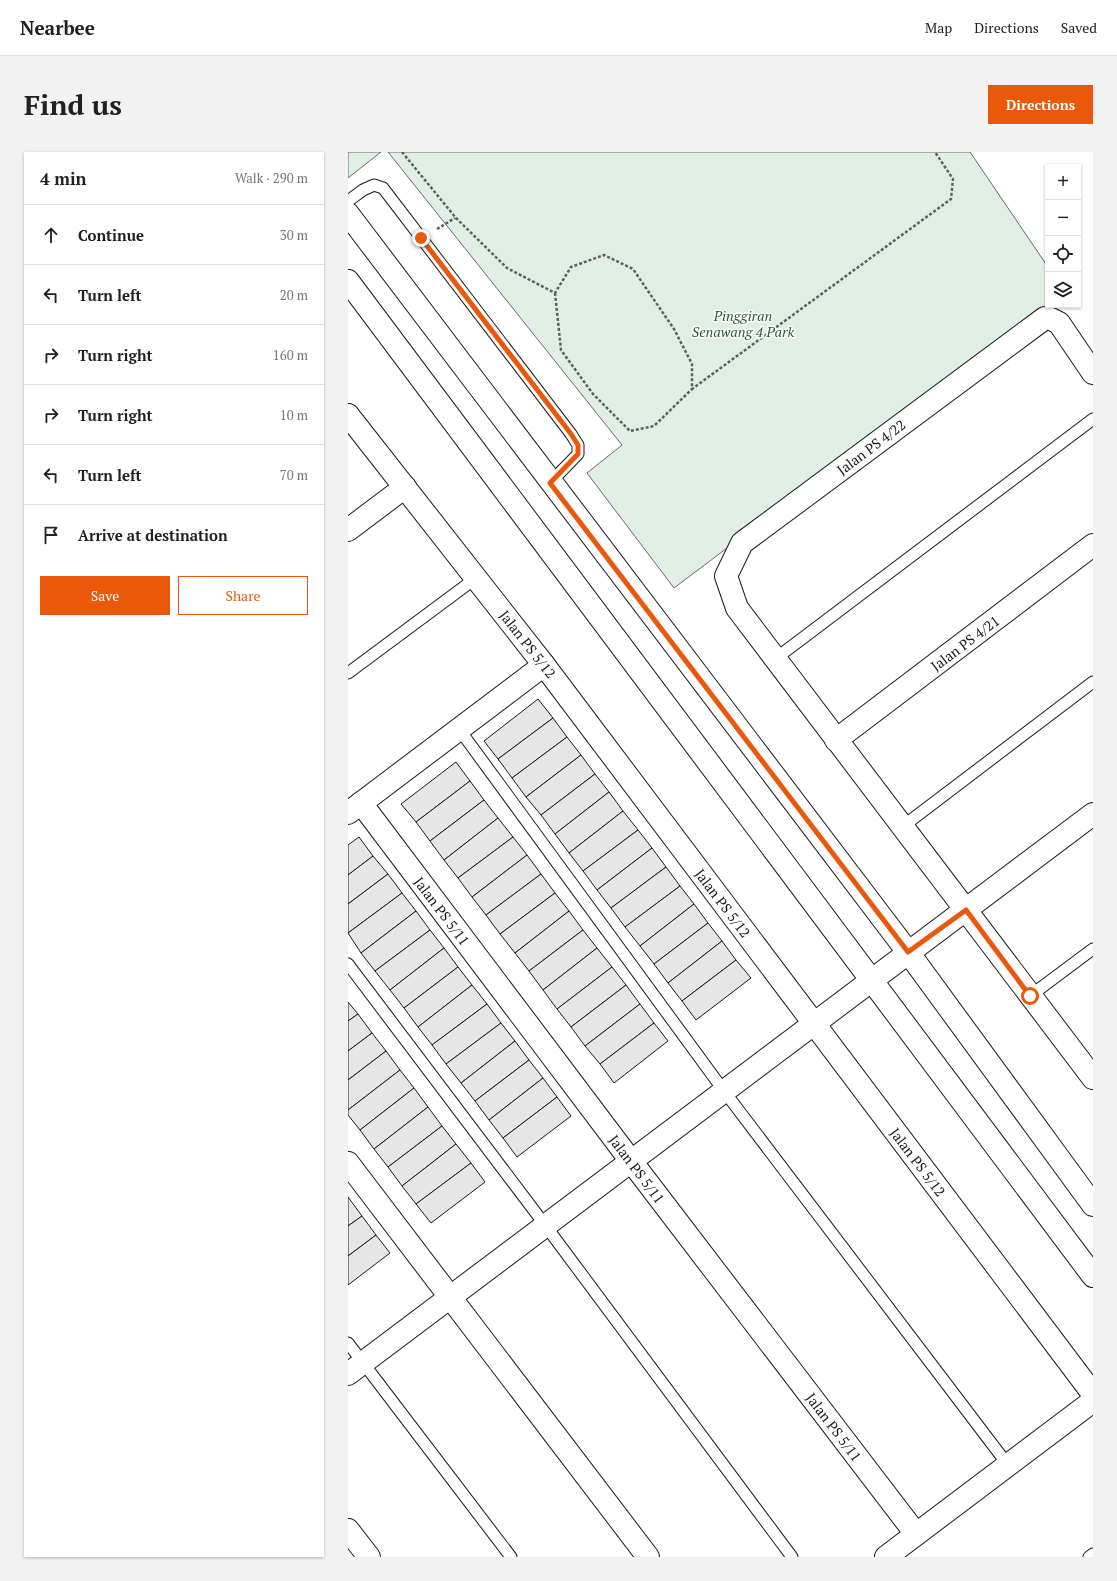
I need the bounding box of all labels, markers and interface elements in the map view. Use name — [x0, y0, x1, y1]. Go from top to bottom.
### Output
text: Nearbee — [20, 15, 95, 40]
text: Map — [925, 18, 952, 37]
text: Directions — [974, 18, 1039, 37]
text: Saved — [1061, 18, 1097, 37]
button: Directions — [988, 85, 1093, 124]
text: Find us — [24, 86, 122, 123]
map controls — [1045, 164, 1081, 308]
button: + — [1045, 164, 1081, 200]
text: 4 min — [40, 167, 87, 190]
text: Walk · 290 m — [235, 169, 308, 187]
button: − — [1045, 200, 1081, 236]
icon: ahead — [40, 224, 62, 246]
text: Continue — [78, 225, 144, 245]
text: 30 m — [280, 226, 308, 244]
route end — [412, 229, 430, 247]
button: locate — [1045, 236, 1081, 272]
button: layers — [1045, 272, 1081, 308]
icon: left — [40, 284, 62, 306]
text: Turn left — [78, 285, 142, 305]
text: 20 m — [280, 286, 308, 304]
park label: Pinggiran Senawang 4 Park — [692, 306, 794, 341]
icon: right — [40, 344, 62, 366]
text: Turn right — [78, 345, 153, 365]
text: 160 m — [273, 346, 308, 364]
icon: right — [40, 404, 62, 426]
text: Turn right — [78, 405, 153, 425]
text: 10 m — [280, 406, 308, 424]
street label: Jalan PS 4/22 — [833, 415, 909, 479]
icon: left — [40, 464, 62, 486]
text: Turn left — [78, 465, 142, 485]
text: 70 m — [280, 466, 308, 484]
icon: arrive — [40, 524, 62, 546]
text: Arrive at destination — [78, 525, 228, 545]
button: Save — [40, 576, 170, 615]
button: Share — [178, 576, 308, 615]
street label: Jalan PS 5/12 — [495, 606, 561, 682]
street label: Jalan PS 4/21 — [927, 611, 1003, 675]
street label: Jalan PS 5/12 — [691, 865, 755, 941]
street label: Jalan PS 5/11 — [410, 873, 474, 949]
route start — [1021, 987, 1039, 1005]
street label: Jalan PS 5/12 — [886, 1124, 950, 1200]
street label: Jalan PS 5/11 — [605, 1131, 669, 1207]
street label: Jalan PS 5/11 — [802, 1389, 866, 1465]

